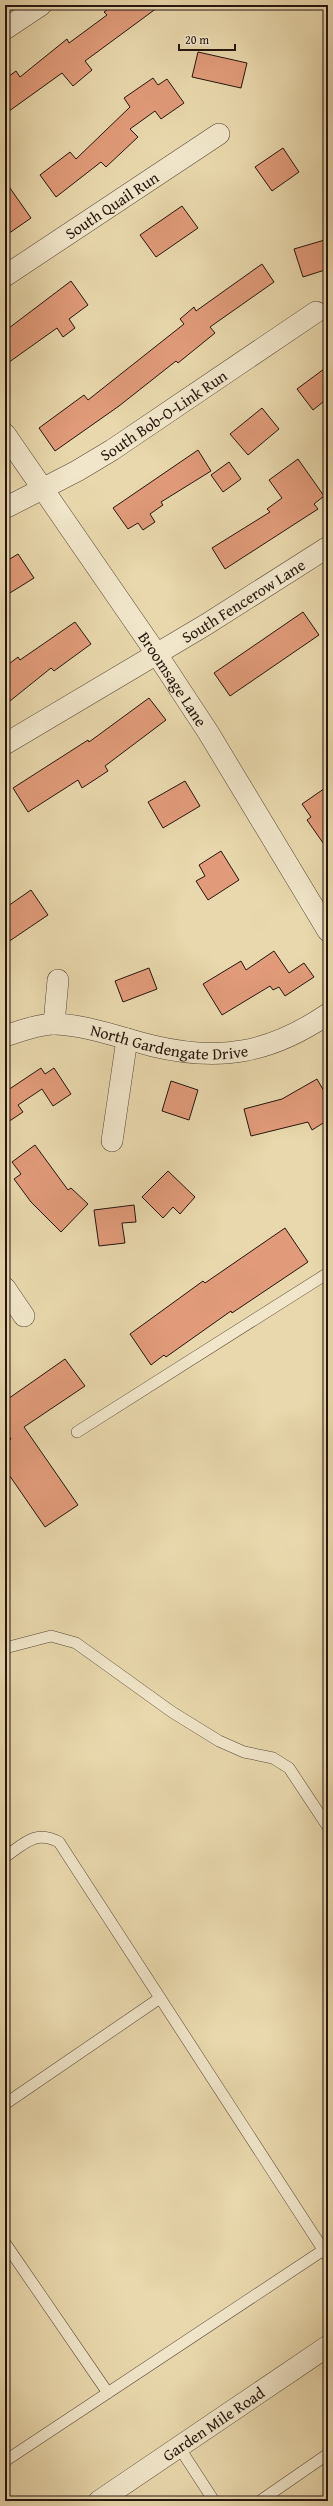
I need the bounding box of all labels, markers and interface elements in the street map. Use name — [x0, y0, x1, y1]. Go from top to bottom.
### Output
scale bar — [179, 26, 235, 52]
text: 20 m — [185, 31, 209, 48]
street label: South Quail Run — [60, 165, 163, 245]
street label: South Bob-O-Link Run — [95, 363, 232, 467]
street label: South Fencerow Lane — [177, 553, 310, 649]
street label: Broomsage Lane — [133, 627, 213, 731]
street label: North Gardengate Drive — [88, 1017, 250, 1066]
street label: Garden Mile Road — [157, 2380, 270, 2467]

